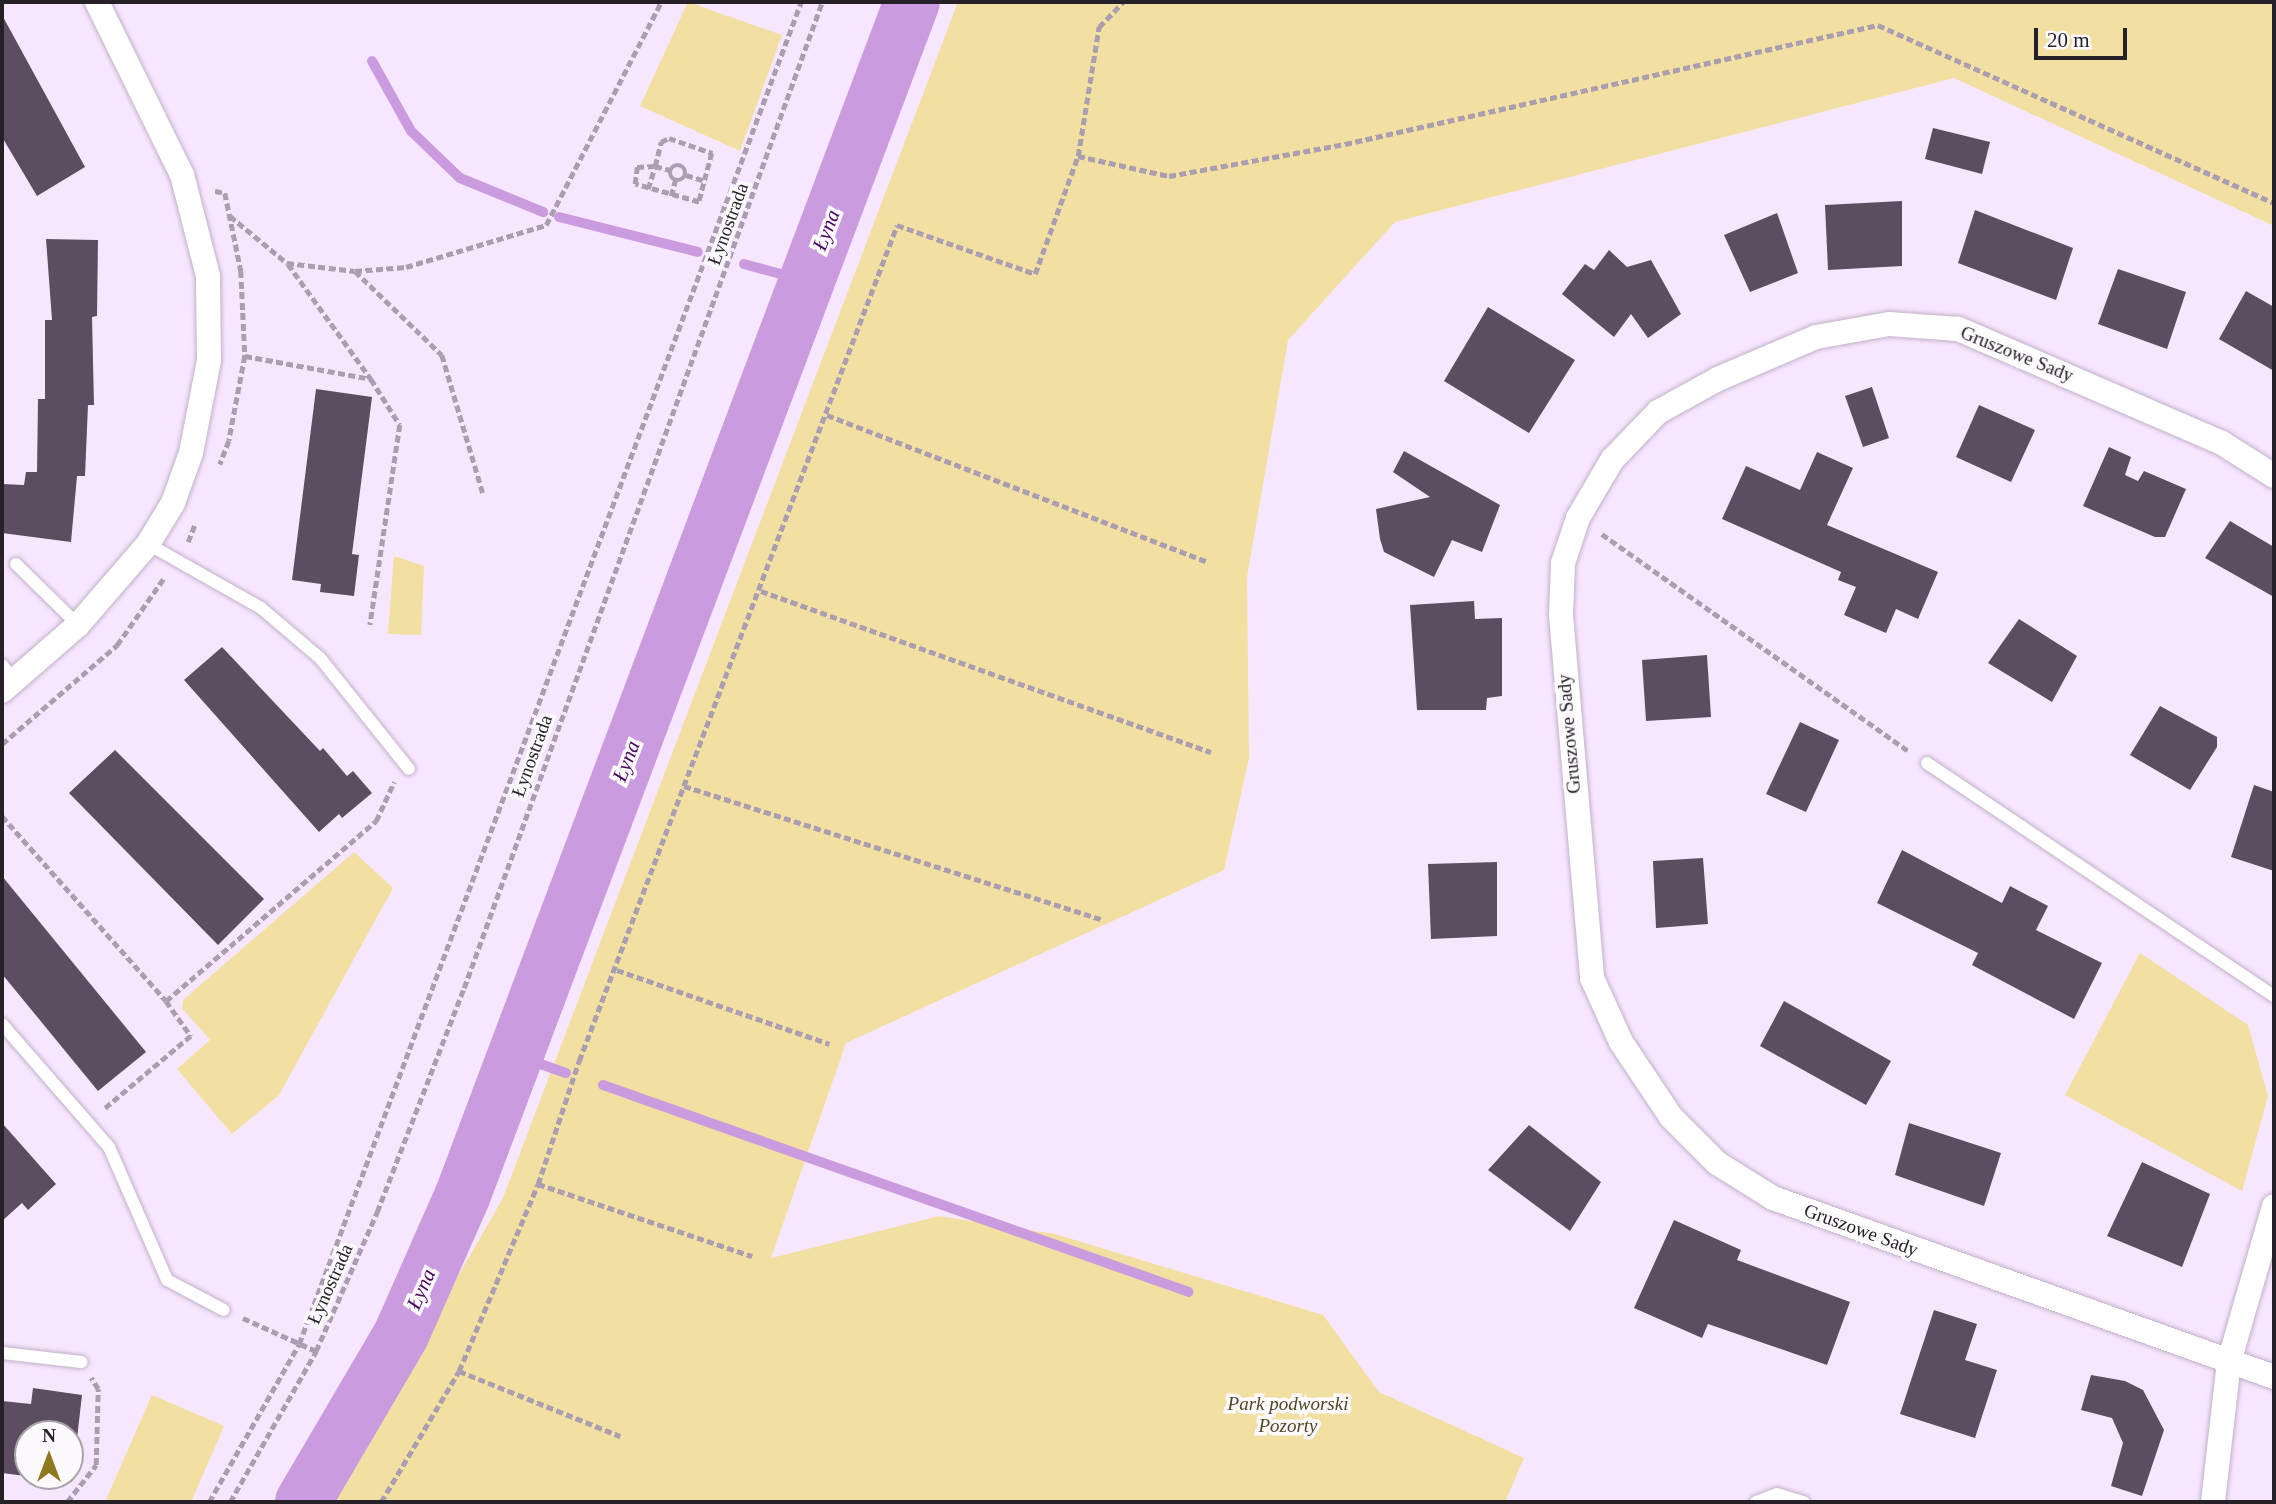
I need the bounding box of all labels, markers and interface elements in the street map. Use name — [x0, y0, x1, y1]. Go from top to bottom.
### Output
scale bar — [2038, 14, 2131, 58]
text: 20 m — [2047, 28, 2090, 52]
street label: Łynostrada — [703, 180, 753, 268]
water label: Łyna — [807, 206, 845, 254]
street label: Gruszowe Sady — [1957, 321, 2077, 387]
street label: Gruszowe Sady — [1552, 673, 1586, 795]
street label: Łynostrada — [507, 712, 557, 800]
water label: Łyna — [607, 737, 645, 785]
street label: Gruszowe Sady — [1801, 1199, 1921, 1261]
street label: Łynostrada — [302, 1240, 358, 1328]
water label: Łyna — [401, 1265, 441, 1313]
park label: Park podworski Pozorty — [1228, 1393, 1348, 1437]
north arrow — [14, 1420, 84, 1490]
text: N — [42, 1425, 56, 1446]

